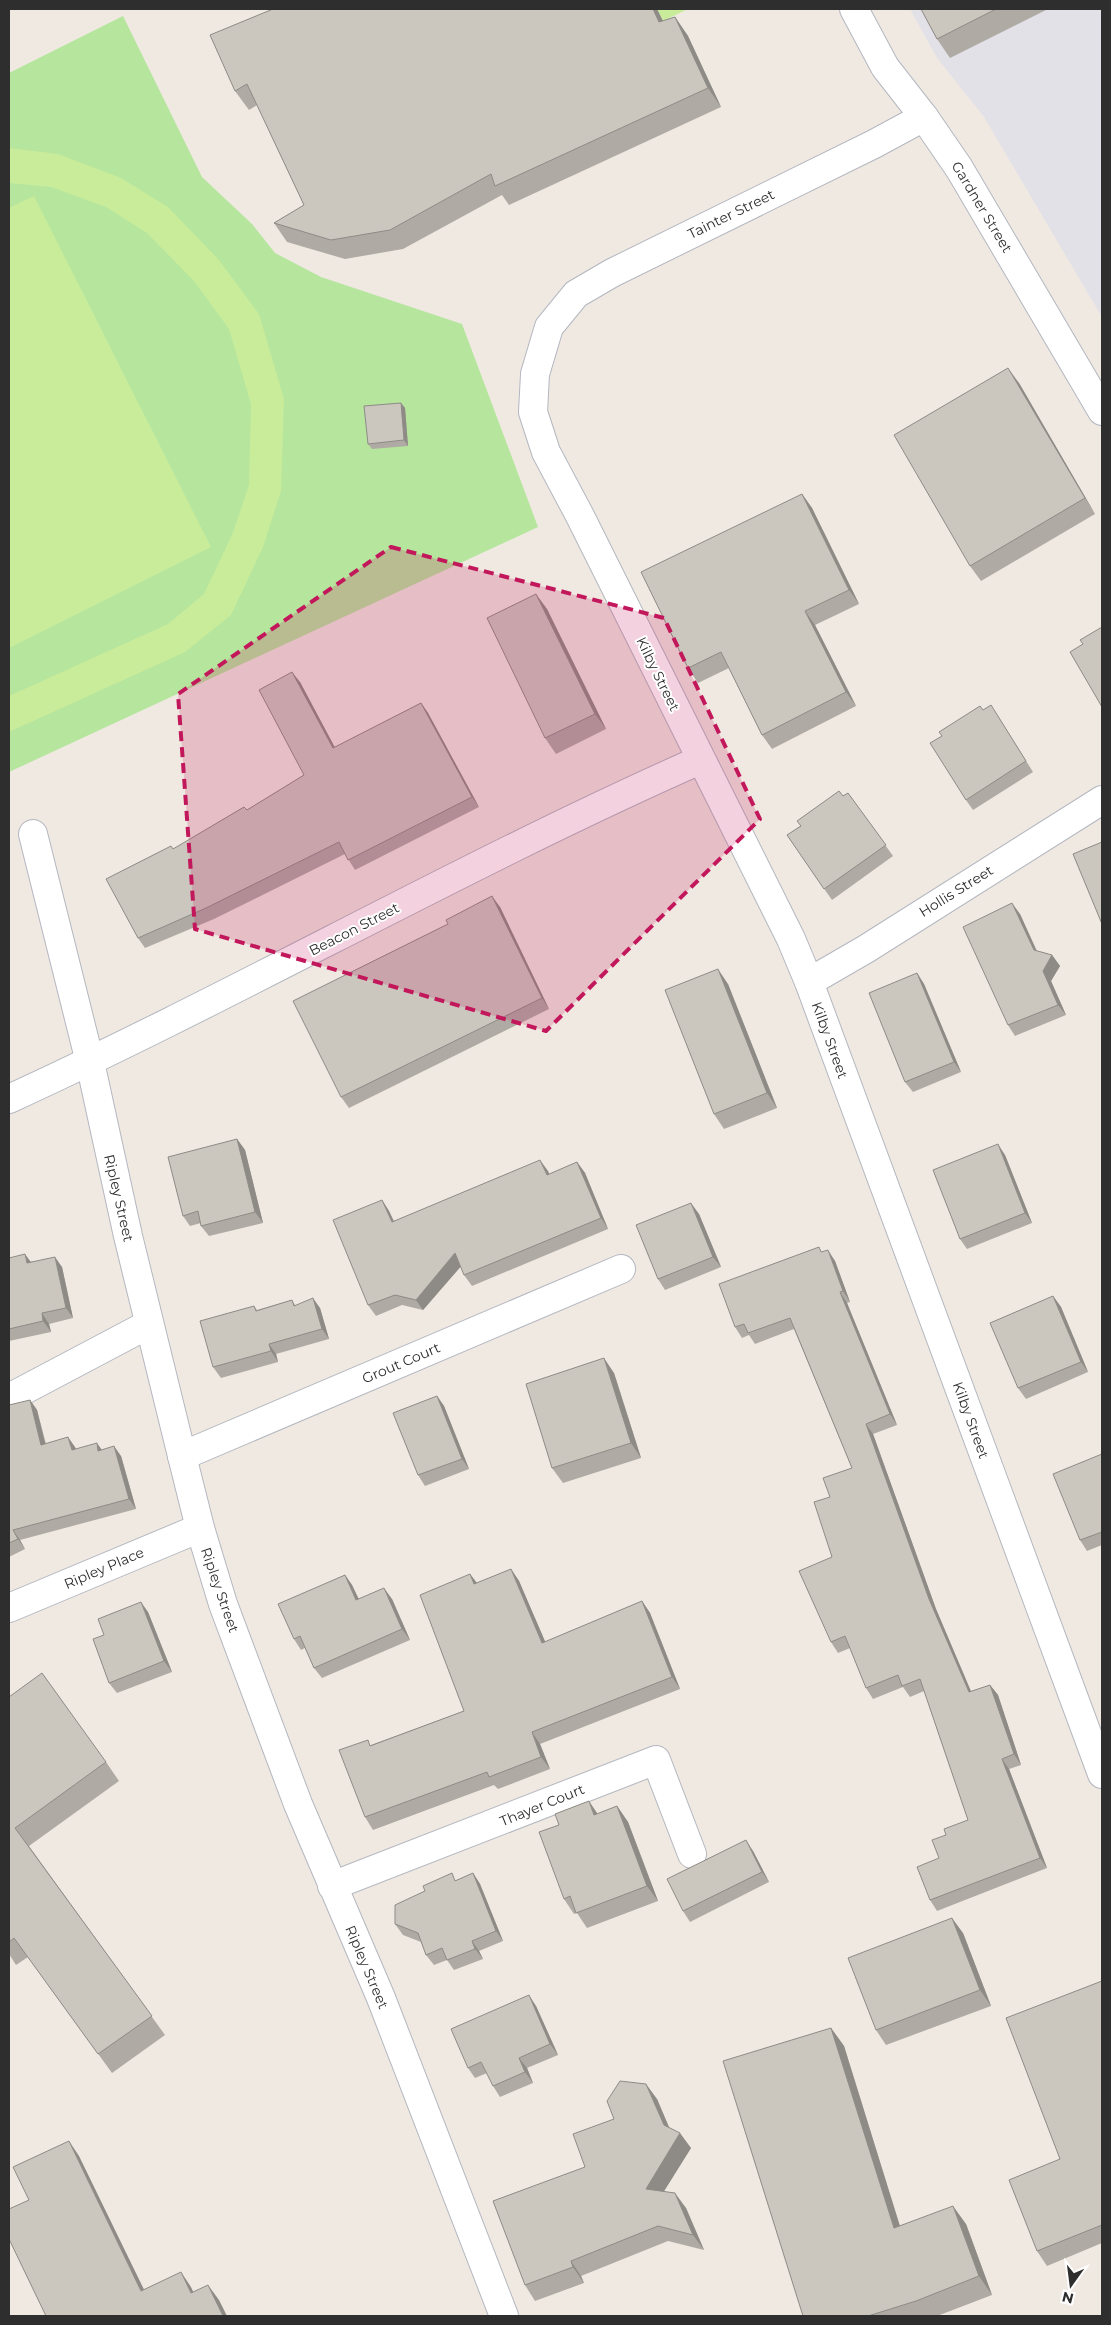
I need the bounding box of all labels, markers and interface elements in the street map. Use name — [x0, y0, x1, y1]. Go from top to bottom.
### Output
street label: Gardner Street — [948, 158, 1017, 256]
street label: Tainter Street — [685, 185, 778, 243]
street label: Kilby Street — [632, 634, 684, 714]
street label: Hollis Street — [915, 861, 997, 921]
street label: Beacon Street — [306, 898, 402, 960]
street label: Kilby Street — [808, 999, 852, 1081]
street label: Ripley Street — [100, 1153, 138, 1244]
street label: Grout Court — [359, 1338, 443, 1388]
street label: Kilby Street — [949, 1379, 993, 1461]
street label: Ripley Place — [61, 1543, 147, 1593]
street label: Ripley Street — [197, 1545, 243, 1635]
street label: Thayer Court — [497, 1780, 587, 1830]
street label: Ripley Street — [341, 1922, 393, 2012]
north arrow — [1046, 2260, 1096, 2310]
text: N — [1060, 2288, 1076, 2308]

